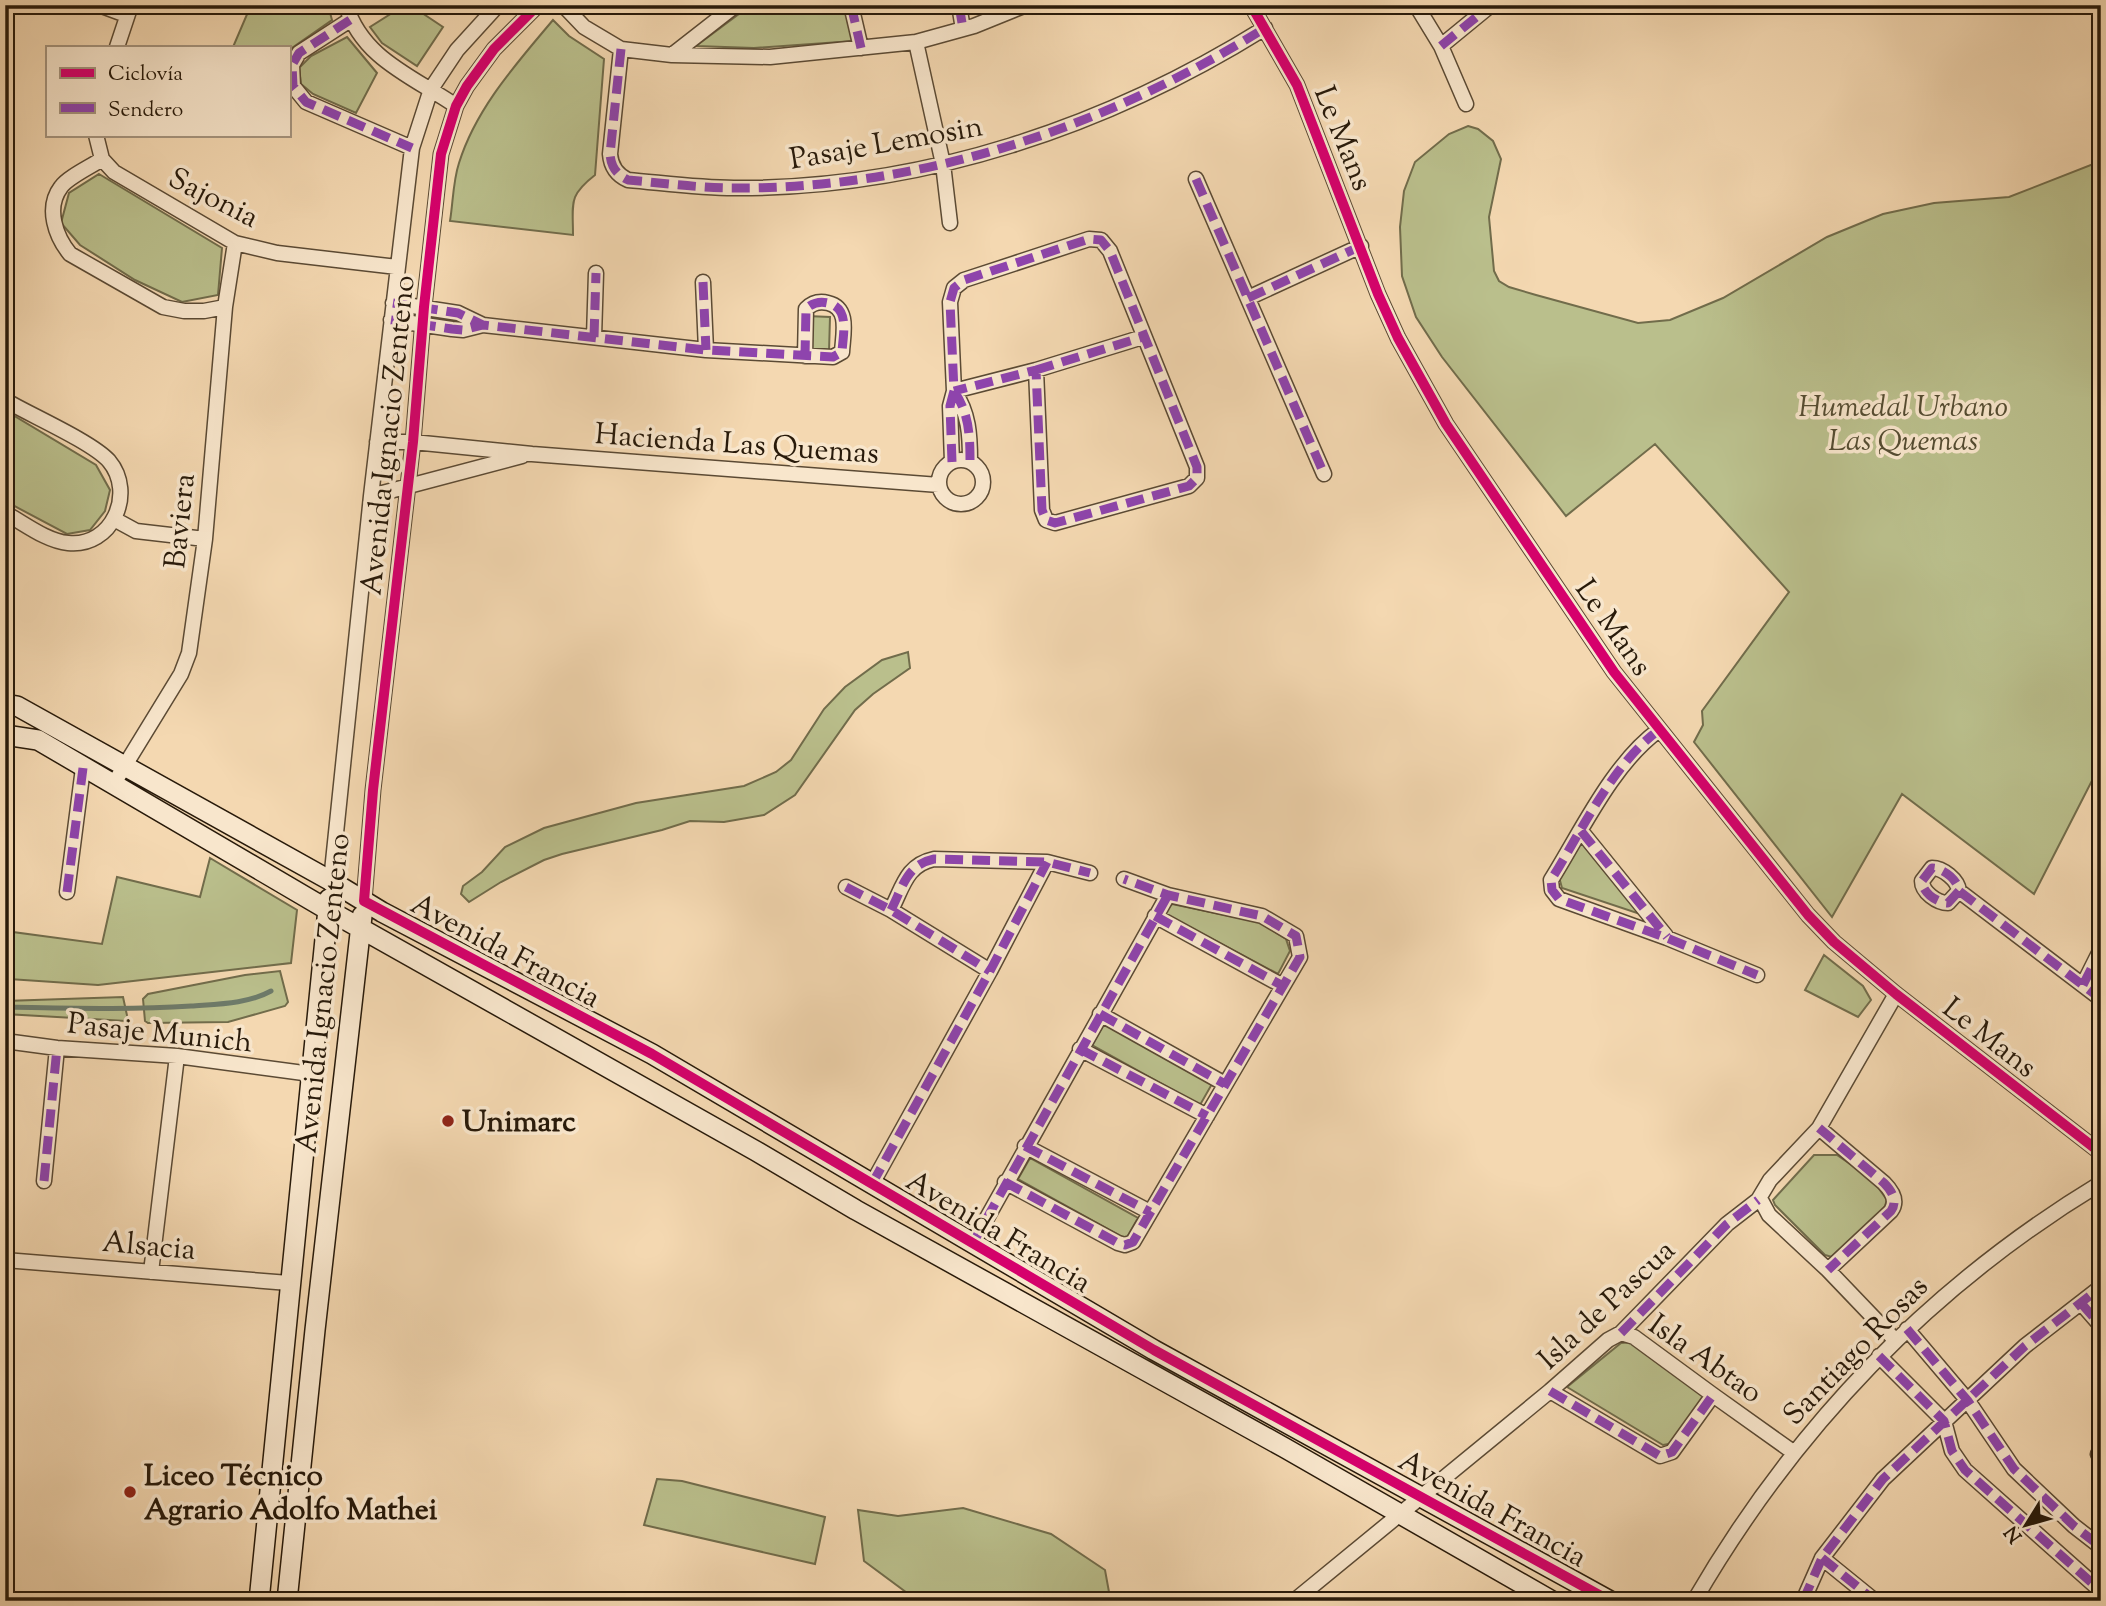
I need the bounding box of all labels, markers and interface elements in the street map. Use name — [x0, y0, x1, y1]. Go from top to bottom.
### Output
legend — [46, 46, 290, 136]
text: Ciclovía — [108, 60, 183, 90]
street label: Le Mans — [1301, 80, 1382, 198]
text: Sendero — [108, 96, 183, 126]
street label: Pasaje Lemosin — [786, 106, 987, 183]
street label: Sajonia — [160, 158, 266, 240]
street label: Avenida Ignacio Zenteno — [351, 273, 428, 597]
park label: Humedal Urbano Las Quemas — [1798, 387, 2008, 464]
street label: Hacienda Las Quemas — [593, 414, 880, 477]
street label: Baviera — [155, 471, 208, 571]
street label: Le Mans — [1563, 571, 1661, 686]
street label: Avenida Ignacio Zenteno — [286, 831, 363, 1155]
street label: Avenida Francia — [402, 884, 608, 1020]
street label: Le Mans — [1932, 988, 2045, 1090]
street label: Pasaje Munich — [65, 1003, 255, 1066]
place label: Unimarc — [462, 1102, 576, 1145]
marker: Unimarc — [440, 1113, 456, 1129]
street label: Avenida Francia — [897, 1161, 1099, 1306]
street label: Alsacia — [100, 1222, 198, 1273]
street label: Isla de Pascua — [1529, 1231, 1686, 1381]
street label: Santiago Rosas — [1774, 1267, 1939, 1436]
street label: Isla Abtao — [1639, 1305, 1770, 1415]
street label: Avenida Francia — [1390, 1441, 1594, 1580]
place label: Liceo Técnico Agrario Adolfo Mathei — [144, 1456, 438, 1533]
marker: Liceo Técnico Agrario Adolfo Mathei — [122, 1484, 138, 1500]
north arrow — [1990, 1490, 2060, 1560]
text: N — [1999, 1520, 2030, 1548]

